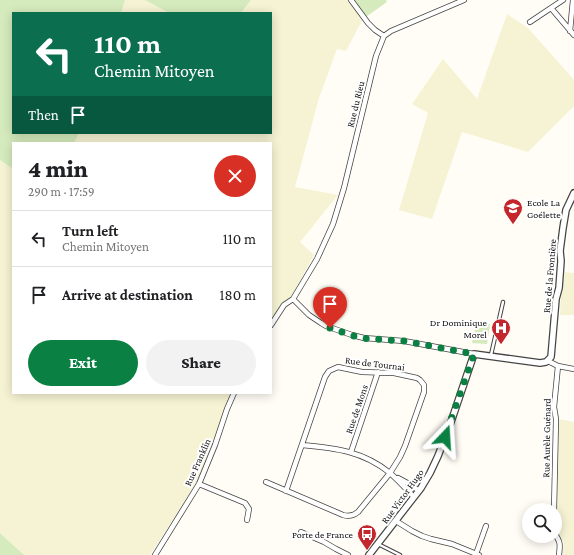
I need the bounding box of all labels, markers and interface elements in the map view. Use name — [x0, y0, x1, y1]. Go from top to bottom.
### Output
icon: left — [28, 28, 80, 80]
text: 110 m — [94, 28, 161, 59]
text: Chemin Mitoyen — [94, 61, 215, 81]
street label: Rue du Rieu — [344, 79, 367, 128]
icon: arrive — [67, 104, 89, 126]
text: Then — [28, 107, 59, 123]
text: 4 min — [28, 155, 88, 182]
button: close — [214, 155, 256, 197]
text: 290 m · 17:59 — [28, 184, 95, 199]
school or university icon: Ecole La Goélette — [502, 197, 524, 225]
place label: Ecole La Goélette — [527, 197, 561, 220]
text: Turn left — [62, 223, 118, 239]
icon: left — [28, 228, 50, 250]
text: 110 m — [223, 231, 256, 247]
street label: Rue de la Frontière — [541, 238, 558, 314]
text: Chemin Mitoyen — [62, 239, 149, 254]
icon: arrive — [28, 284, 50, 306]
text: Arrive at destination — [62, 287, 193, 303]
text: 180 m — [220, 287, 256, 303]
pin — [313, 287, 347, 328]
icon: arrive — [319, 293, 341, 315]
place label: Dr Dominique Morel — [430, 317, 488, 340]
hospital icon: Dr Dominique Morel — [490, 317, 512, 345]
button: Exit — [28, 340, 138, 386]
button: Share — [146, 340, 256, 386]
street label: Rue de Tournai — [344, 354, 406, 373]
street label: Rue de Mons — [343, 383, 370, 435]
street label: Rue Aurèle Guénard — [540, 398, 553, 478]
position arrow — [424, 416, 466, 458]
street label: Rue Franklin — [182, 436, 213, 488]
street label: Rue Victor Hugo — [379, 467, 426, 526]
map controls — [522, 503, 562, 543]
button: search — [522, 503, 562, 543]
bus stop icon: Porte de France — [356, 523, 378, 551]
place label: Porte de France — [292, 529, 354, 540]

